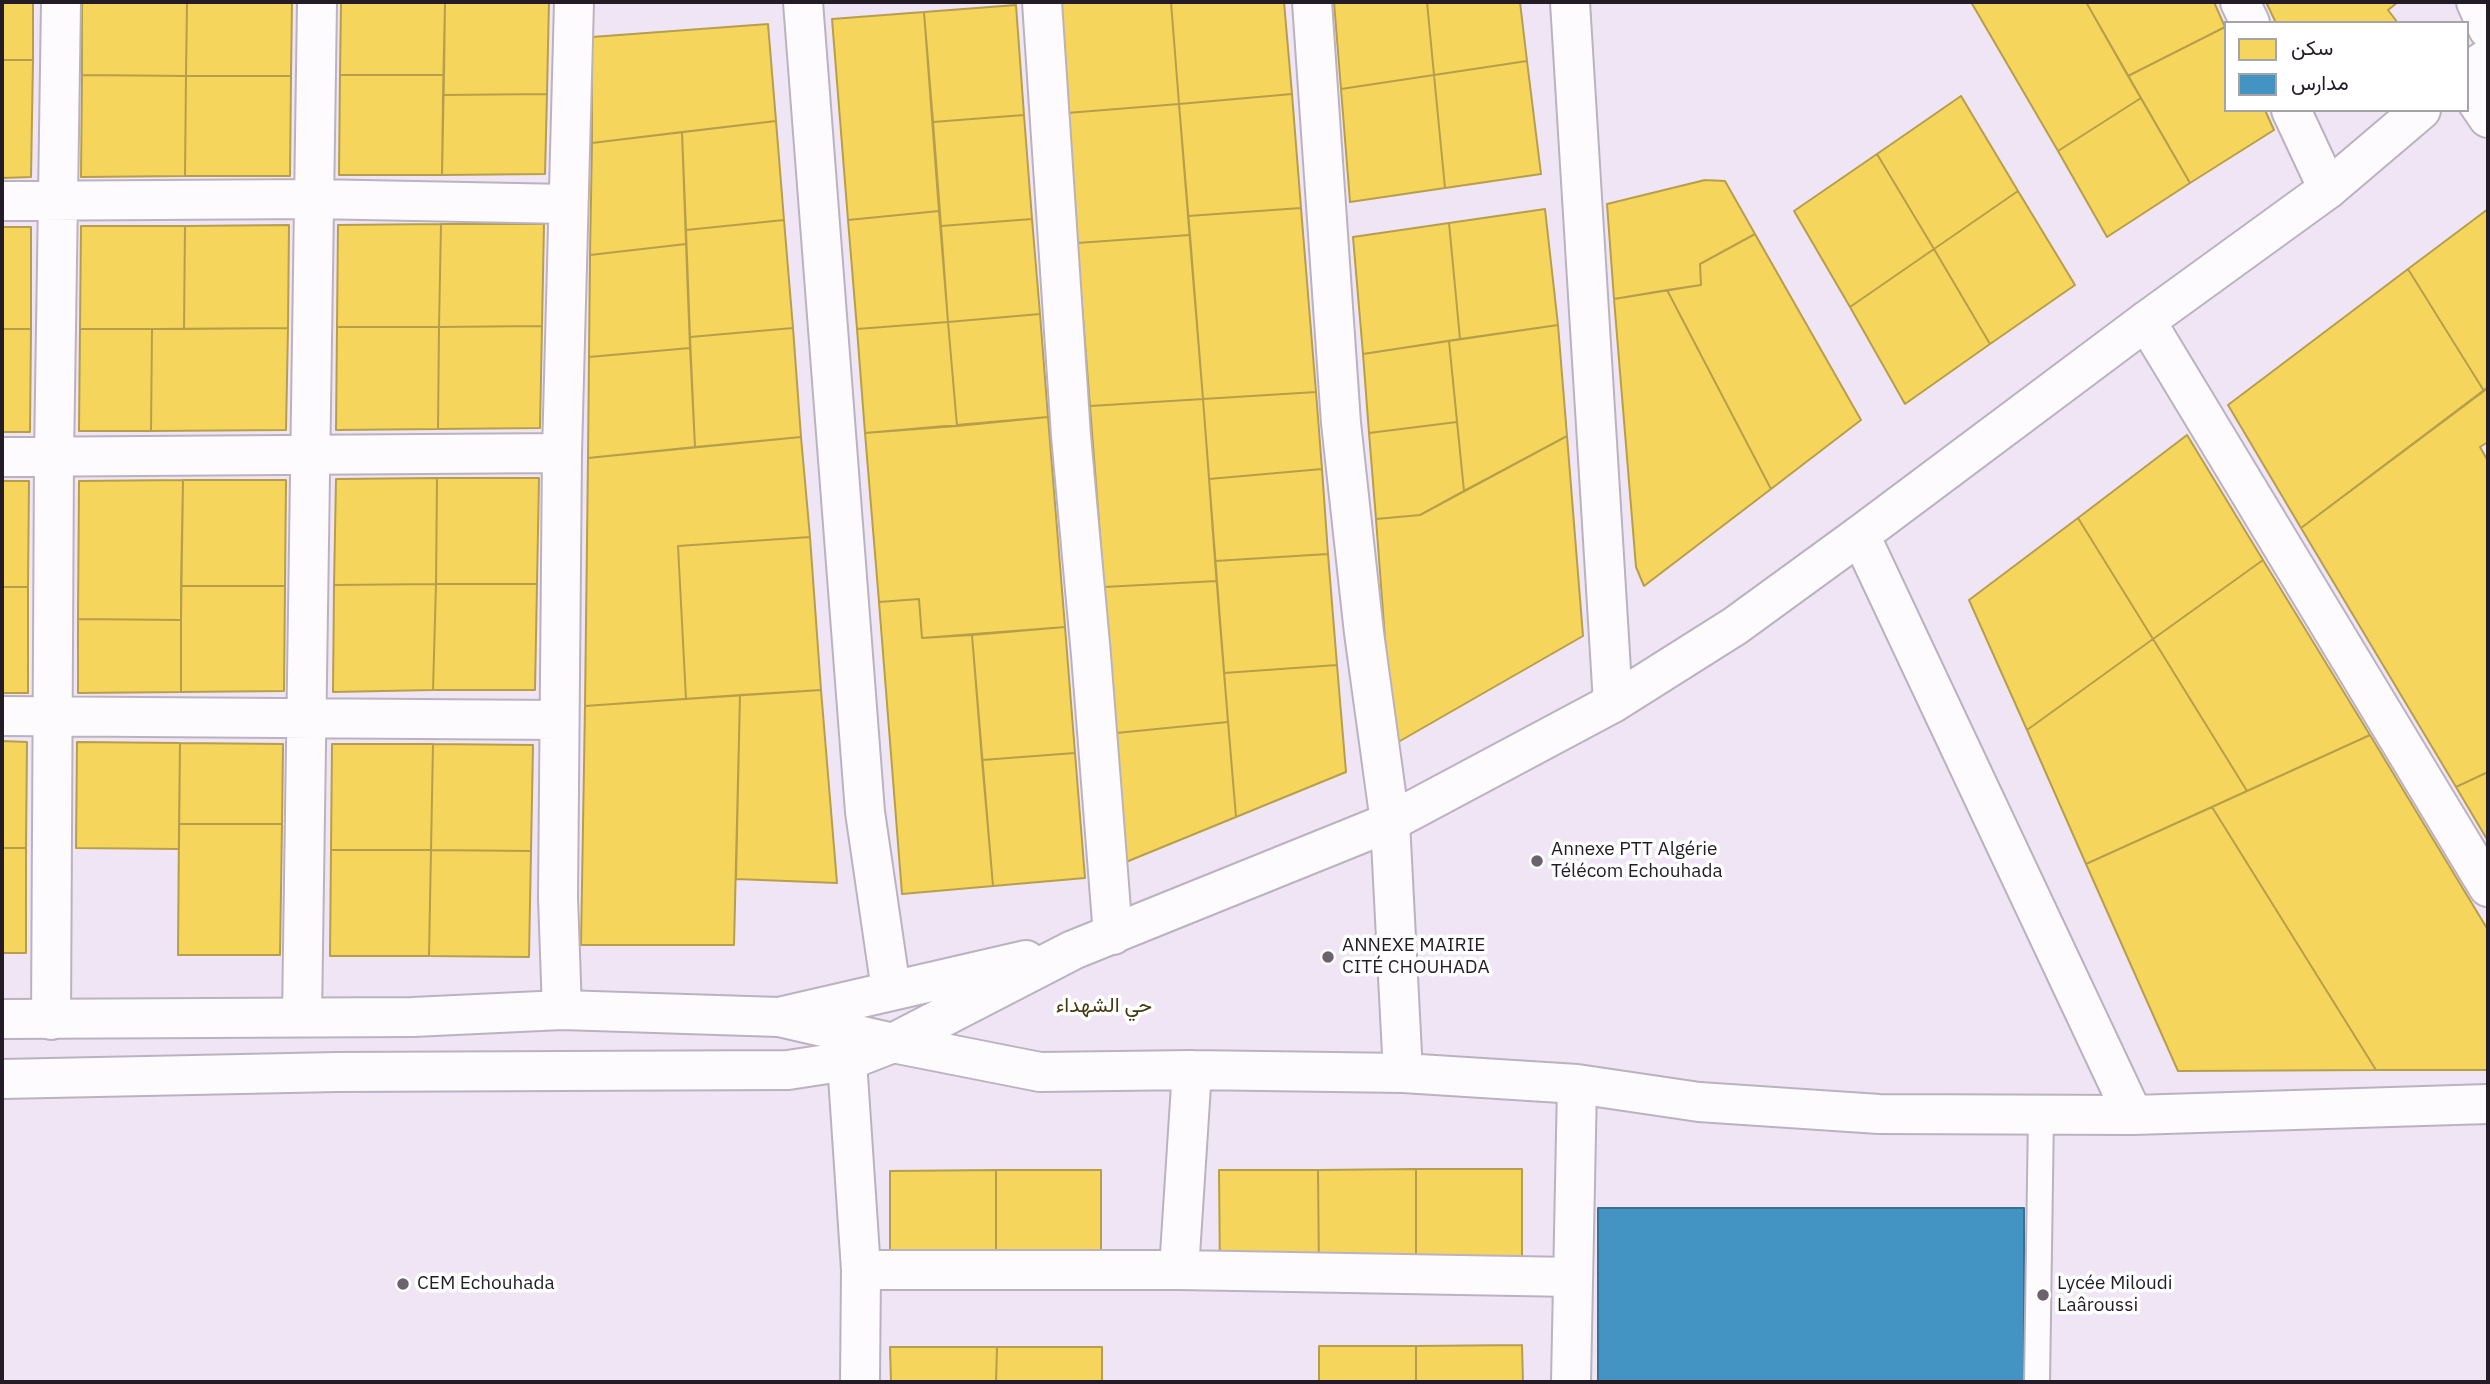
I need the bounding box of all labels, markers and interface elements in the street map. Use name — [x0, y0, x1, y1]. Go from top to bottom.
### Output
legend — [2224, 21, 2469, 112]
text: سكن — [2291, 33, 2333, 61]
text: مدارس — [2291, 68, 2349, 96]
place label: Annexe PTT Algérie Télécom Echouhada — [1551, 839, 1723, 883]
marker: Annexe PTT Algérie Télécom Echouhada — [1529, 853, 1545, 869]
place label: ANNEXE MAIRIE CITÉ CHOUHADA — [1342, 935, 1490, 979]
marker: ANNEXE MAIRIE CITÉ CHOUHADA — [1320, 949, 1336, 965]
district label: حي الشهداء — [1056, 993, 1152, 1019]
place label: CEM Echouhada — [417, 1273, 555, 1295]
place label: Lycée Miloudi Laâroussi — [2057, 1273, 2172, 1317]
marker: CEM Echouhada — [395, 1276, 411, 1292]
marker: Lycée Miloudi Laâroussi — [2035, 1287, 2051, 1303]

